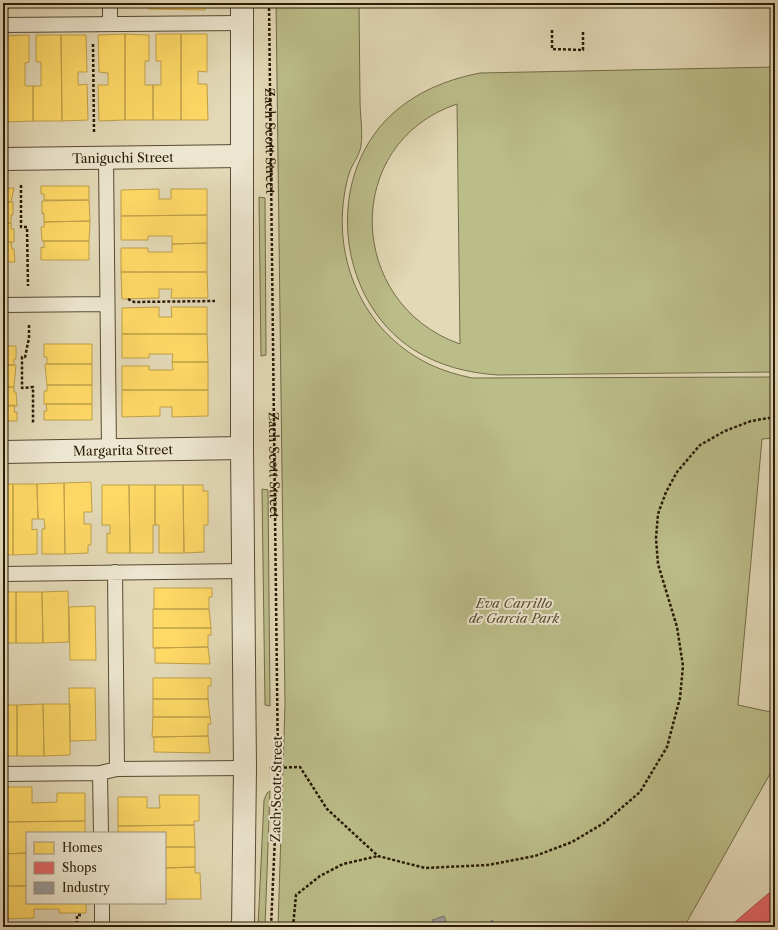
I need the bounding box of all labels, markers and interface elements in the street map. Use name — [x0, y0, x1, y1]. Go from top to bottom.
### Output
street label: Zach Scott Street — [262, 88, 279, 195]
street label: Taniguchi Street — [72, 149, 174, 166]
street label: Zach Scott Street — [266, 412, 283, 519]
street label: Margarita Street — [73, 441, 174, 459]
park label: Eva Carrillo de García Park — [469, 595, 559, 626]
street label: Zach Scott Street — [267, 735, 285, 842]
legend — [26, 832, 166, 904]
text: Homes — [62, 840, 102, 855]
text: Shops — [62, 860, 97, 875]
text: Industry — [62, 880, 110, 895]

